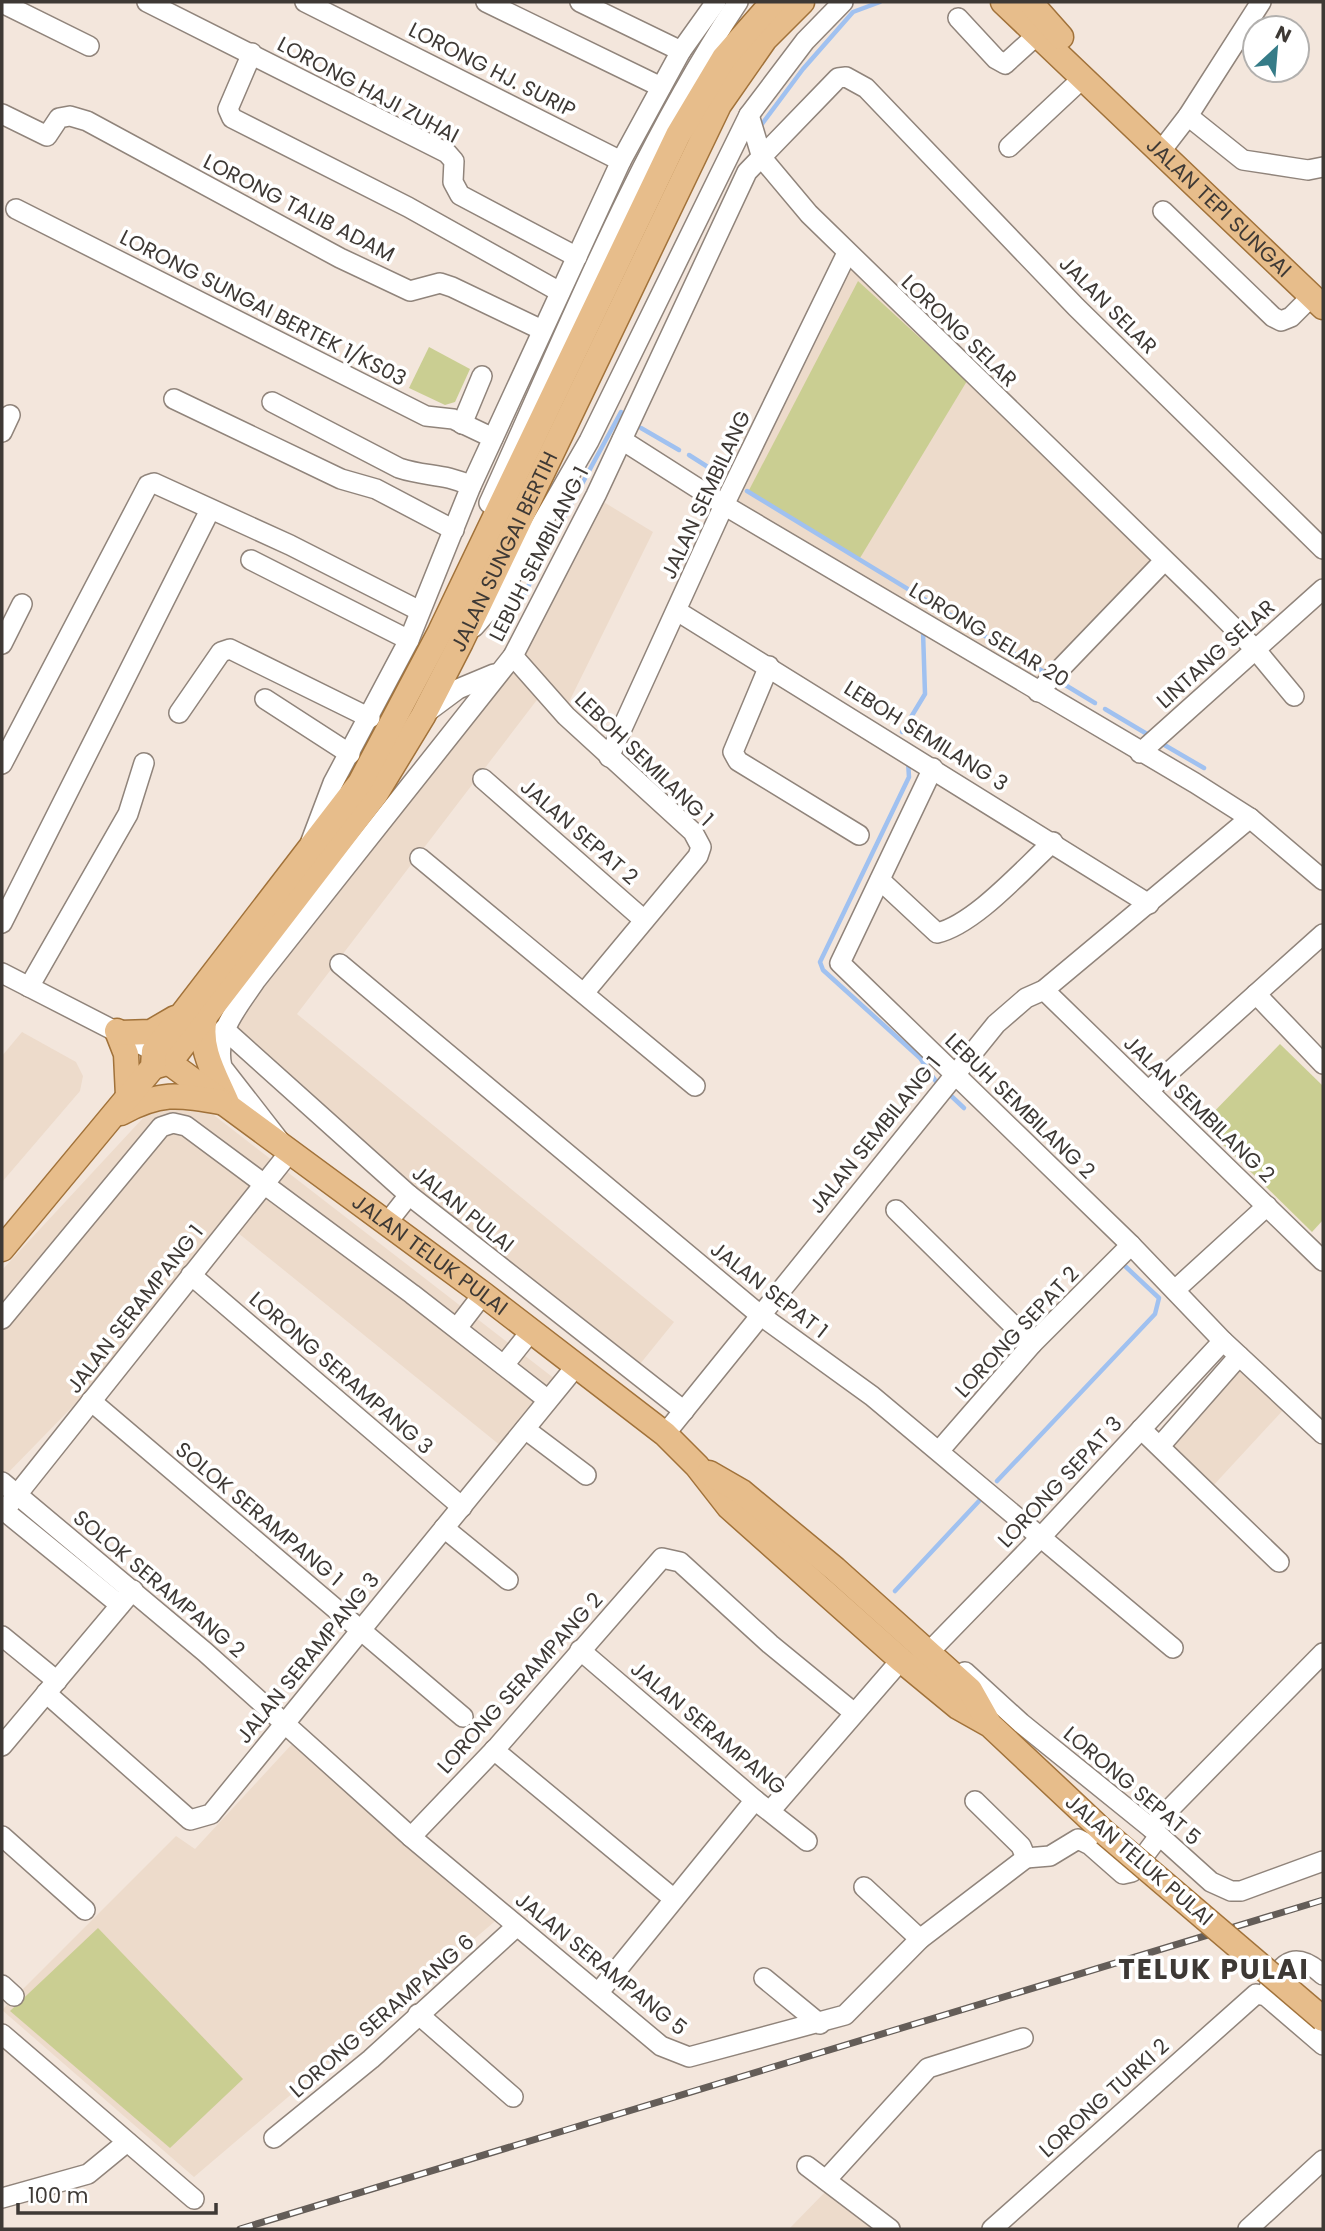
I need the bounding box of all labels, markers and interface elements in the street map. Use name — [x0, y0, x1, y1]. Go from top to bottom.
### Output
north arrow — [1241, 14, 1311, 84]
street label: LORONG HJ. SURIP — [404, 15, 581, 124]
text: N — [1271, 19, 1296, 49]
street label: LORONG HAJI ZUHAI — [272, 29, 464, 150]
street label: JALAN TEPI SUNGAI — [1140, 131, 1298, 284]
street label: LORONG TALIB ADAM — [199, 147, 400, 268]
street label: LORONG SUNGAI BERTEK 1/KS03 — [115, 222, 411, 393]
street label: JALAN SELAR — [1053, 249, 1164, 360]
street label: LORONG SELAR — [895, 268, 1024, 393]
street label: JALAN SEMBILANG — [654, 406, 757, 584]
street label: JALAN SUNGAI BERTIH — [443, 447, 564, 657]
street label: LEBUH SEMBILANG 1 — [482, 461, 595, 646]
street label: LORONG SELAR 20 — [904, 575, 1075, 694]
street label: LINTANG SELAR — [1150, 593, 1281, 715]
street label: LEBOH SEMILANG 3 — [839, 673, 1014, 798]
street label: LEBOH SEMILANG 1 — [569, 685, 720, 832]
street label: JALAN SEPAT 2 — [514, 772, 644, 891]
street label: LEBUH SEMBILANG 2 — [939, 1026, 1102, 1185]
street label: JALAN SEMBILANG 2 — [1117, 1029, 1281, 1189]
street label: JALAN SEMBILANG 1 — [802, 1050, 947, 1219]
street label: JALAN PULAI — [406, 1158, 520, 1259]
street label: JALAN TELUK PULAI — [346, 1187, 514, 1322]
street label: JALAN SERAMPANG 1 — [60, 1218, 210, 1399]
street label: JALAN SEPAT 1 — [704, 1234, 834, 1345]
street label: LORONG SEPAT 2 — [948, 1260, 1085, 1404]
street label: LORONG SERAMPANG 3 — [243, 1285, 440, 1461]
street label: LORONG SEPAT 3 — [991, 1409, 1128, 1554]
street label: SOLOK SERAMPANG 1 — [169, 1435, 349, 1592]
street label: SOLOK SERAMPANG 2 — [67, 1503, 251, 1664]
street label: JALAN SERAMPANG 3 — [230, 1566, 386, 1749]
street label: LORONG SERAMPANG 2 — [430, 1586, 609, 1780]
street label: JALAN SERAMPANG — [625, 1654, 792, 1801]
street label: LORONG SEPAT 5 — [1057, 1720, 1207, 1852]
street label: JALAN TELUK PULAI — [1059, 1787, 1219, 1932]
street label: JALAN SERAMPANG 5 — [509, 1885, 693, 2042]
street label: LORONG SERAMPANG 6 — [283, 1927, 480, 2104]
district label: TELUK PULAI — [1118, 1950, 1310, 1989]
street label: LORONG TURKI 2 — [1033, 2032, 1175, 2164]
scale bar — [18, 2172, 215, 2216]
text: 100 m — [28, 2181, 88, 2210]

